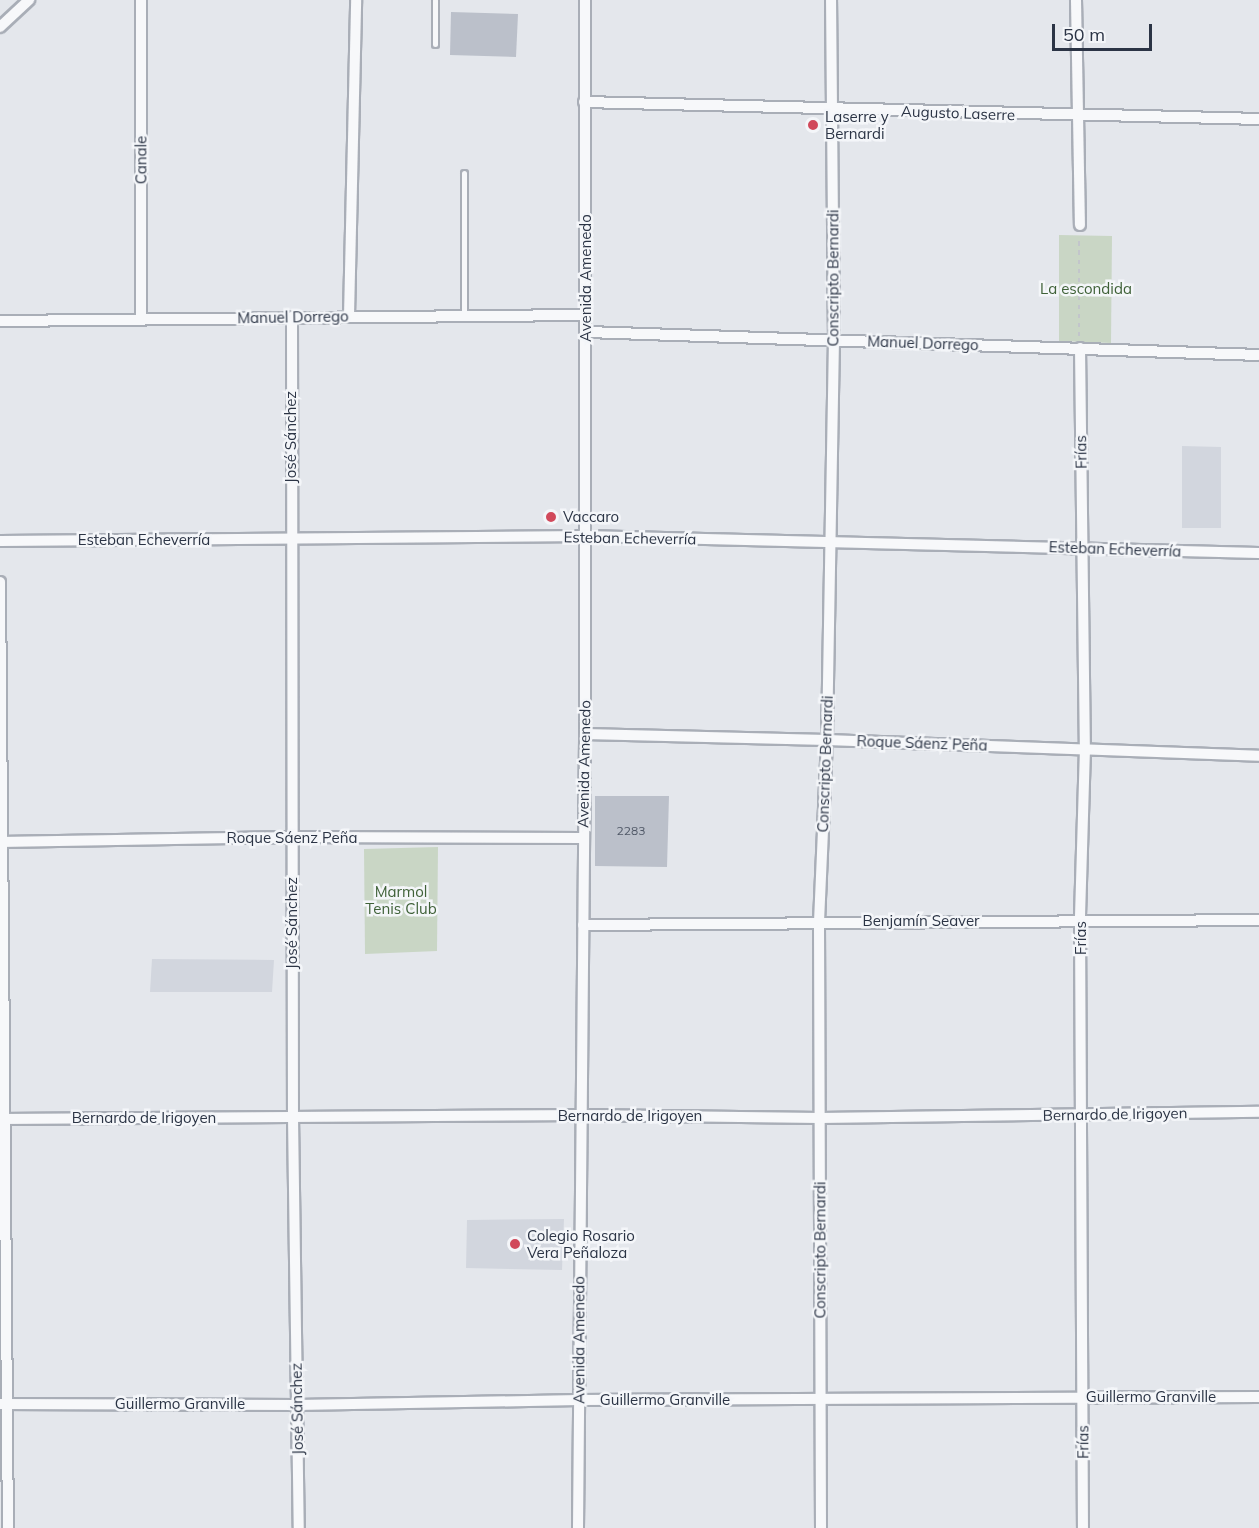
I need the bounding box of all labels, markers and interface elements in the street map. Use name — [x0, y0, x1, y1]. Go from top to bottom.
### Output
scale bar — [1055, 12, 1156, 50]
text: 50 m — [1063, 23, 1105, 46]
street label: Augusto Laserre — [901, 102, 1015, 124]
place label: Laserre y Bernardi — [825, 107, 889, 142]
marker: Laserre y Bernardi — [806, 118, 820, 132]
street label: Canale — [132, 136, 150, 184]
street label: Conscripto Bernardi — [824, 209, 842, 347]
street label: Avenida Amenedo — [577, 214, 595, 342]
park label: La escondida — [1040, 280, 1132, 298]
street label: Manuel Dorrego — [237, 307, 349, 327]
street label: Manuel Dorrego — [867, 332, 979, 354]
street label: José Sánchez — [282, 391, 300, 483]
street label: Frías — [1072, 435, 1090, 469]
place label: Vaccaro — [563, 508, 619, 526]
marker: Vaccaro — [544, 510, 558, 524]
street label: Esteban Echeverría — [564, 528, 696, 548]
street label: Esteban Echeverría — [78, 531, 210, 549]
street label: Esteban Echeverría — [1048, 538, 1182, 560]
street label: Conscripto Bernardi — [814, 695, 836, 833]
street label: Avenida Amenedo — [574, 700, 594, 828]
street label: Roque Sáenz Peña — [856, 732, 988, 754]
house number: 2283 — [617, 824, 645, 838]
street label: Roque Sáenz Peña — [227, 829, 357, 847]
street label: José Sánchez — [283, 877, 301, 969]
park label: Marmol Tenis Club — [365, 882, 437, 917]
street label: Benjamín Seaver — [862, 912, 980, 930]
street label: Frías — [1072, 921, 1090, 955]
street label: Bernardo de Irigoyen — [1043, 1104, 1187, 1124]
street label: Bernardo de Irigoyen — [558, 1107, 702, 1125]
street label: Bernardo de Irigoyen — [72, 1109, 216, 1127]
street label: Conscripto Bernardi — [811, 1181, 829, 1319]
place label: Colegio Rosario Vera Peñaloza — [527, 1226, 635, 1261]
marker: Colegio Rosario Vera Peñaloza — [508, 1237, 522, 1251]
street label: Avenida Amenedo — [570, 1276, 588, 1404]
street label: José Sánchez — [287, 1363, 307, 1455]
street label: Guillermo Granville — [1086, 1388, 1216, 1406]
street label: Guillermo Granville — [600, 1391, 730, 1409]
street label: Guillermo Granville — [115, 1395, 245, 1413]
street label: Frías — [1074, 1425, 1092, 1459]

